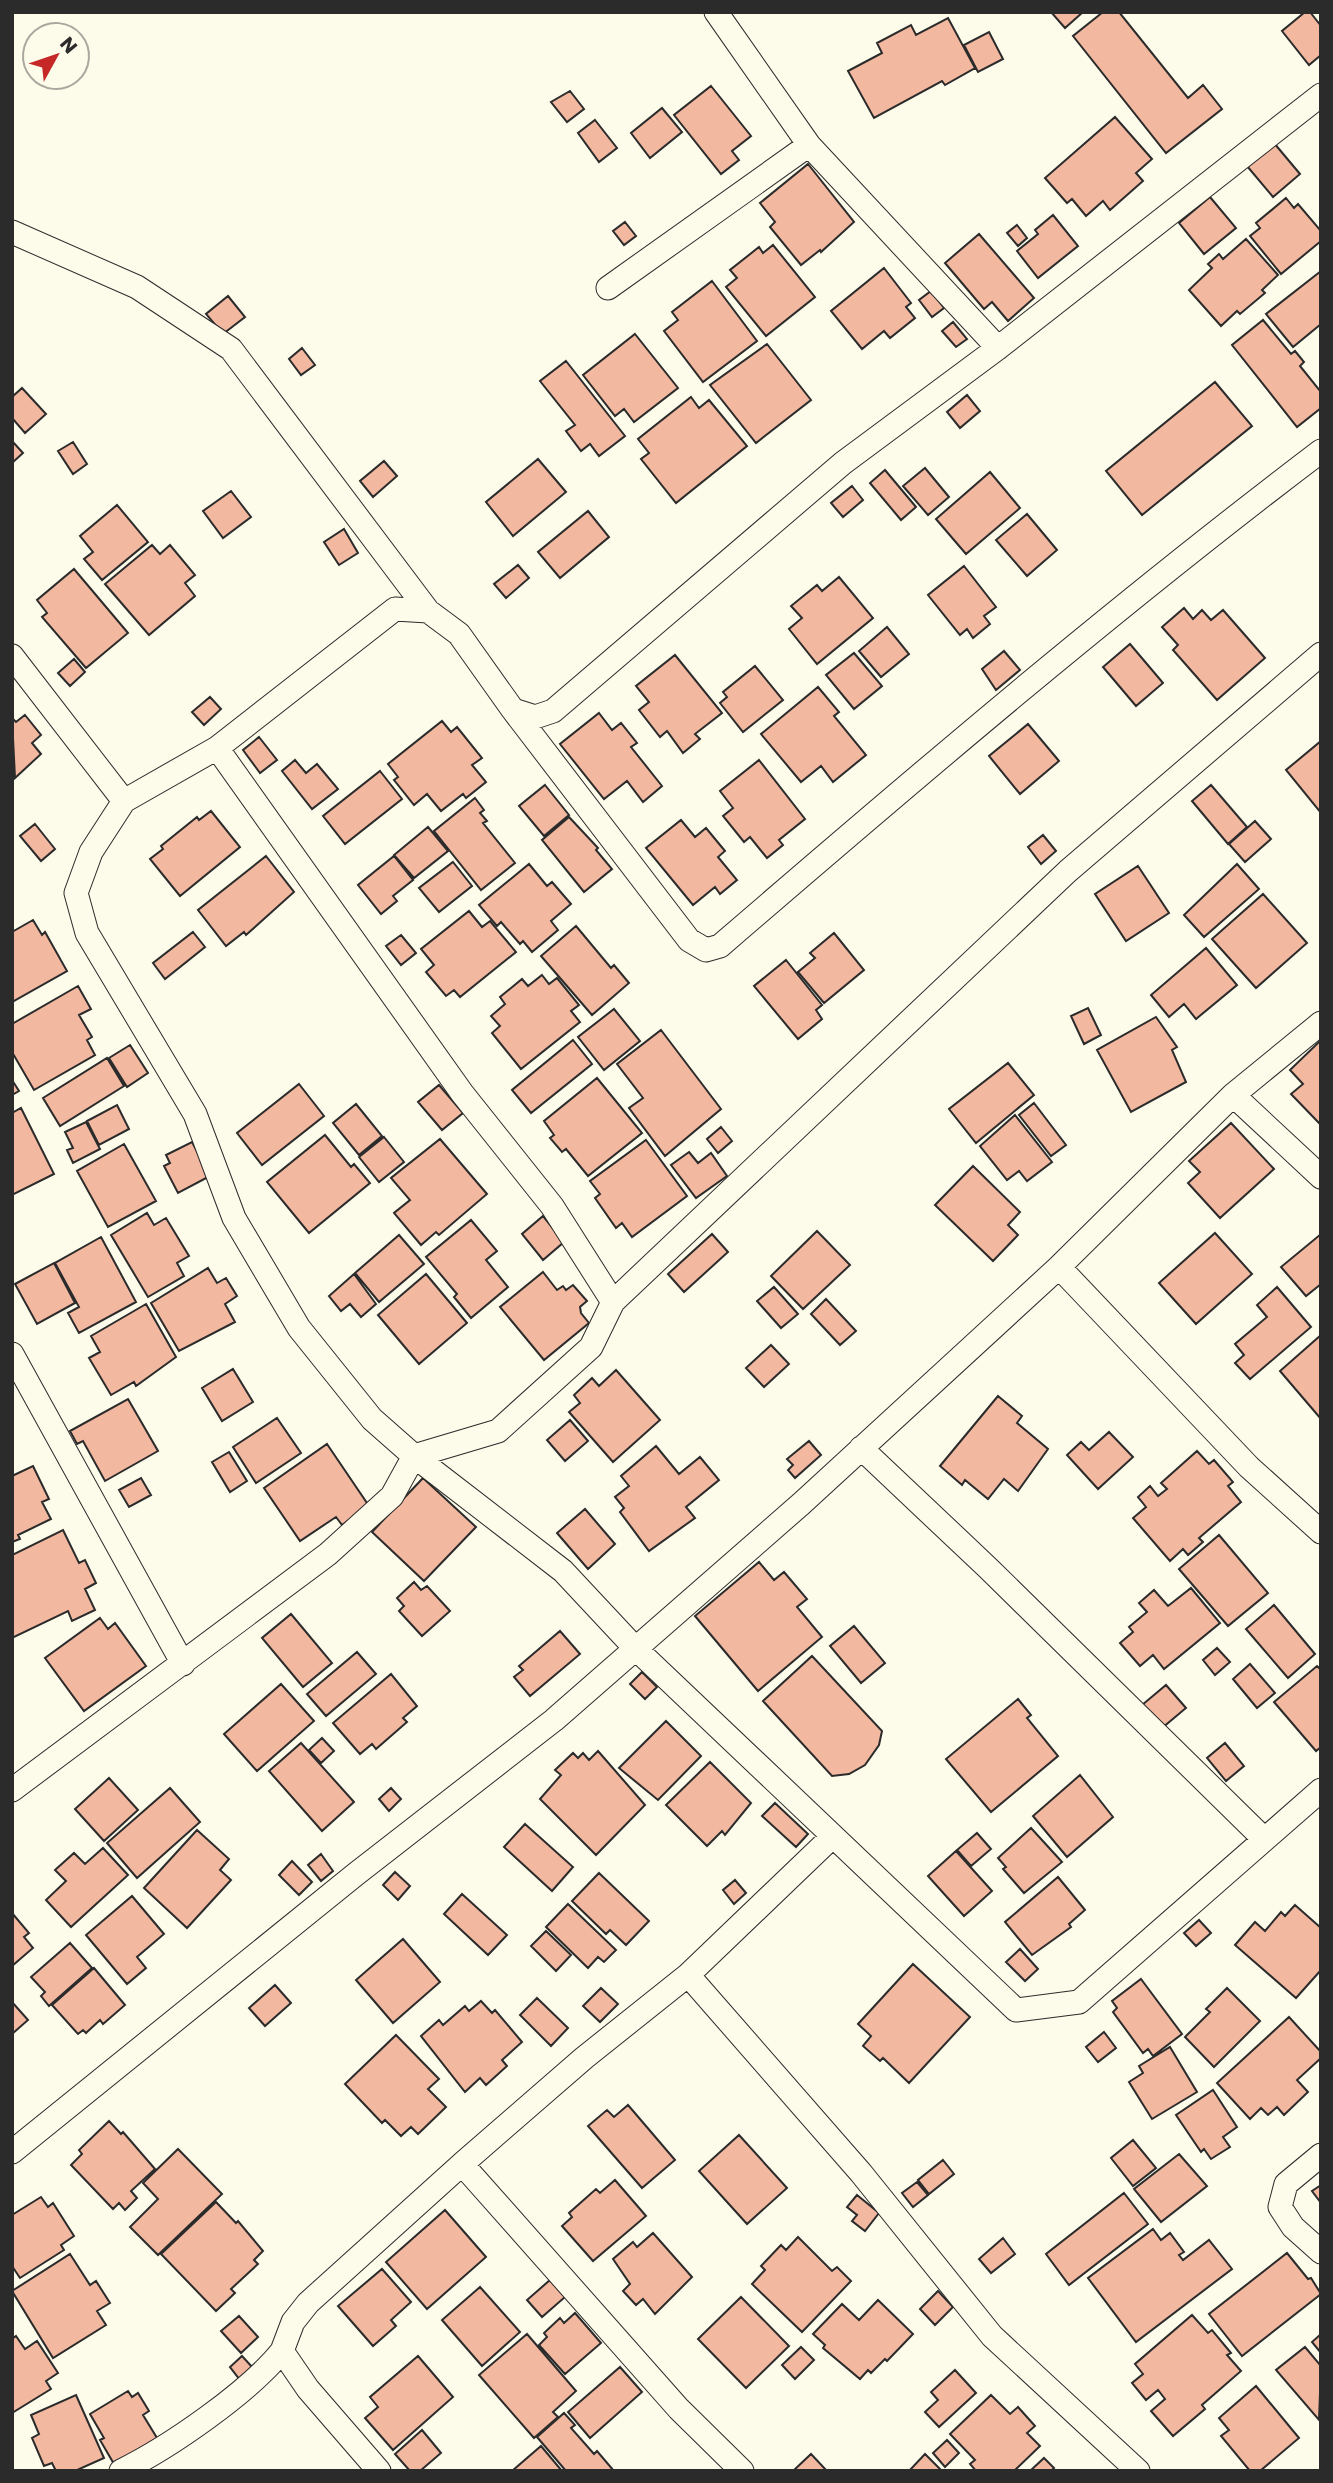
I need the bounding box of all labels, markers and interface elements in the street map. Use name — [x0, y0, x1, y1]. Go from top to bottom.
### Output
north arrow — [21, 21, 91, 91]
text: N — [54, 31, 84, 60]

